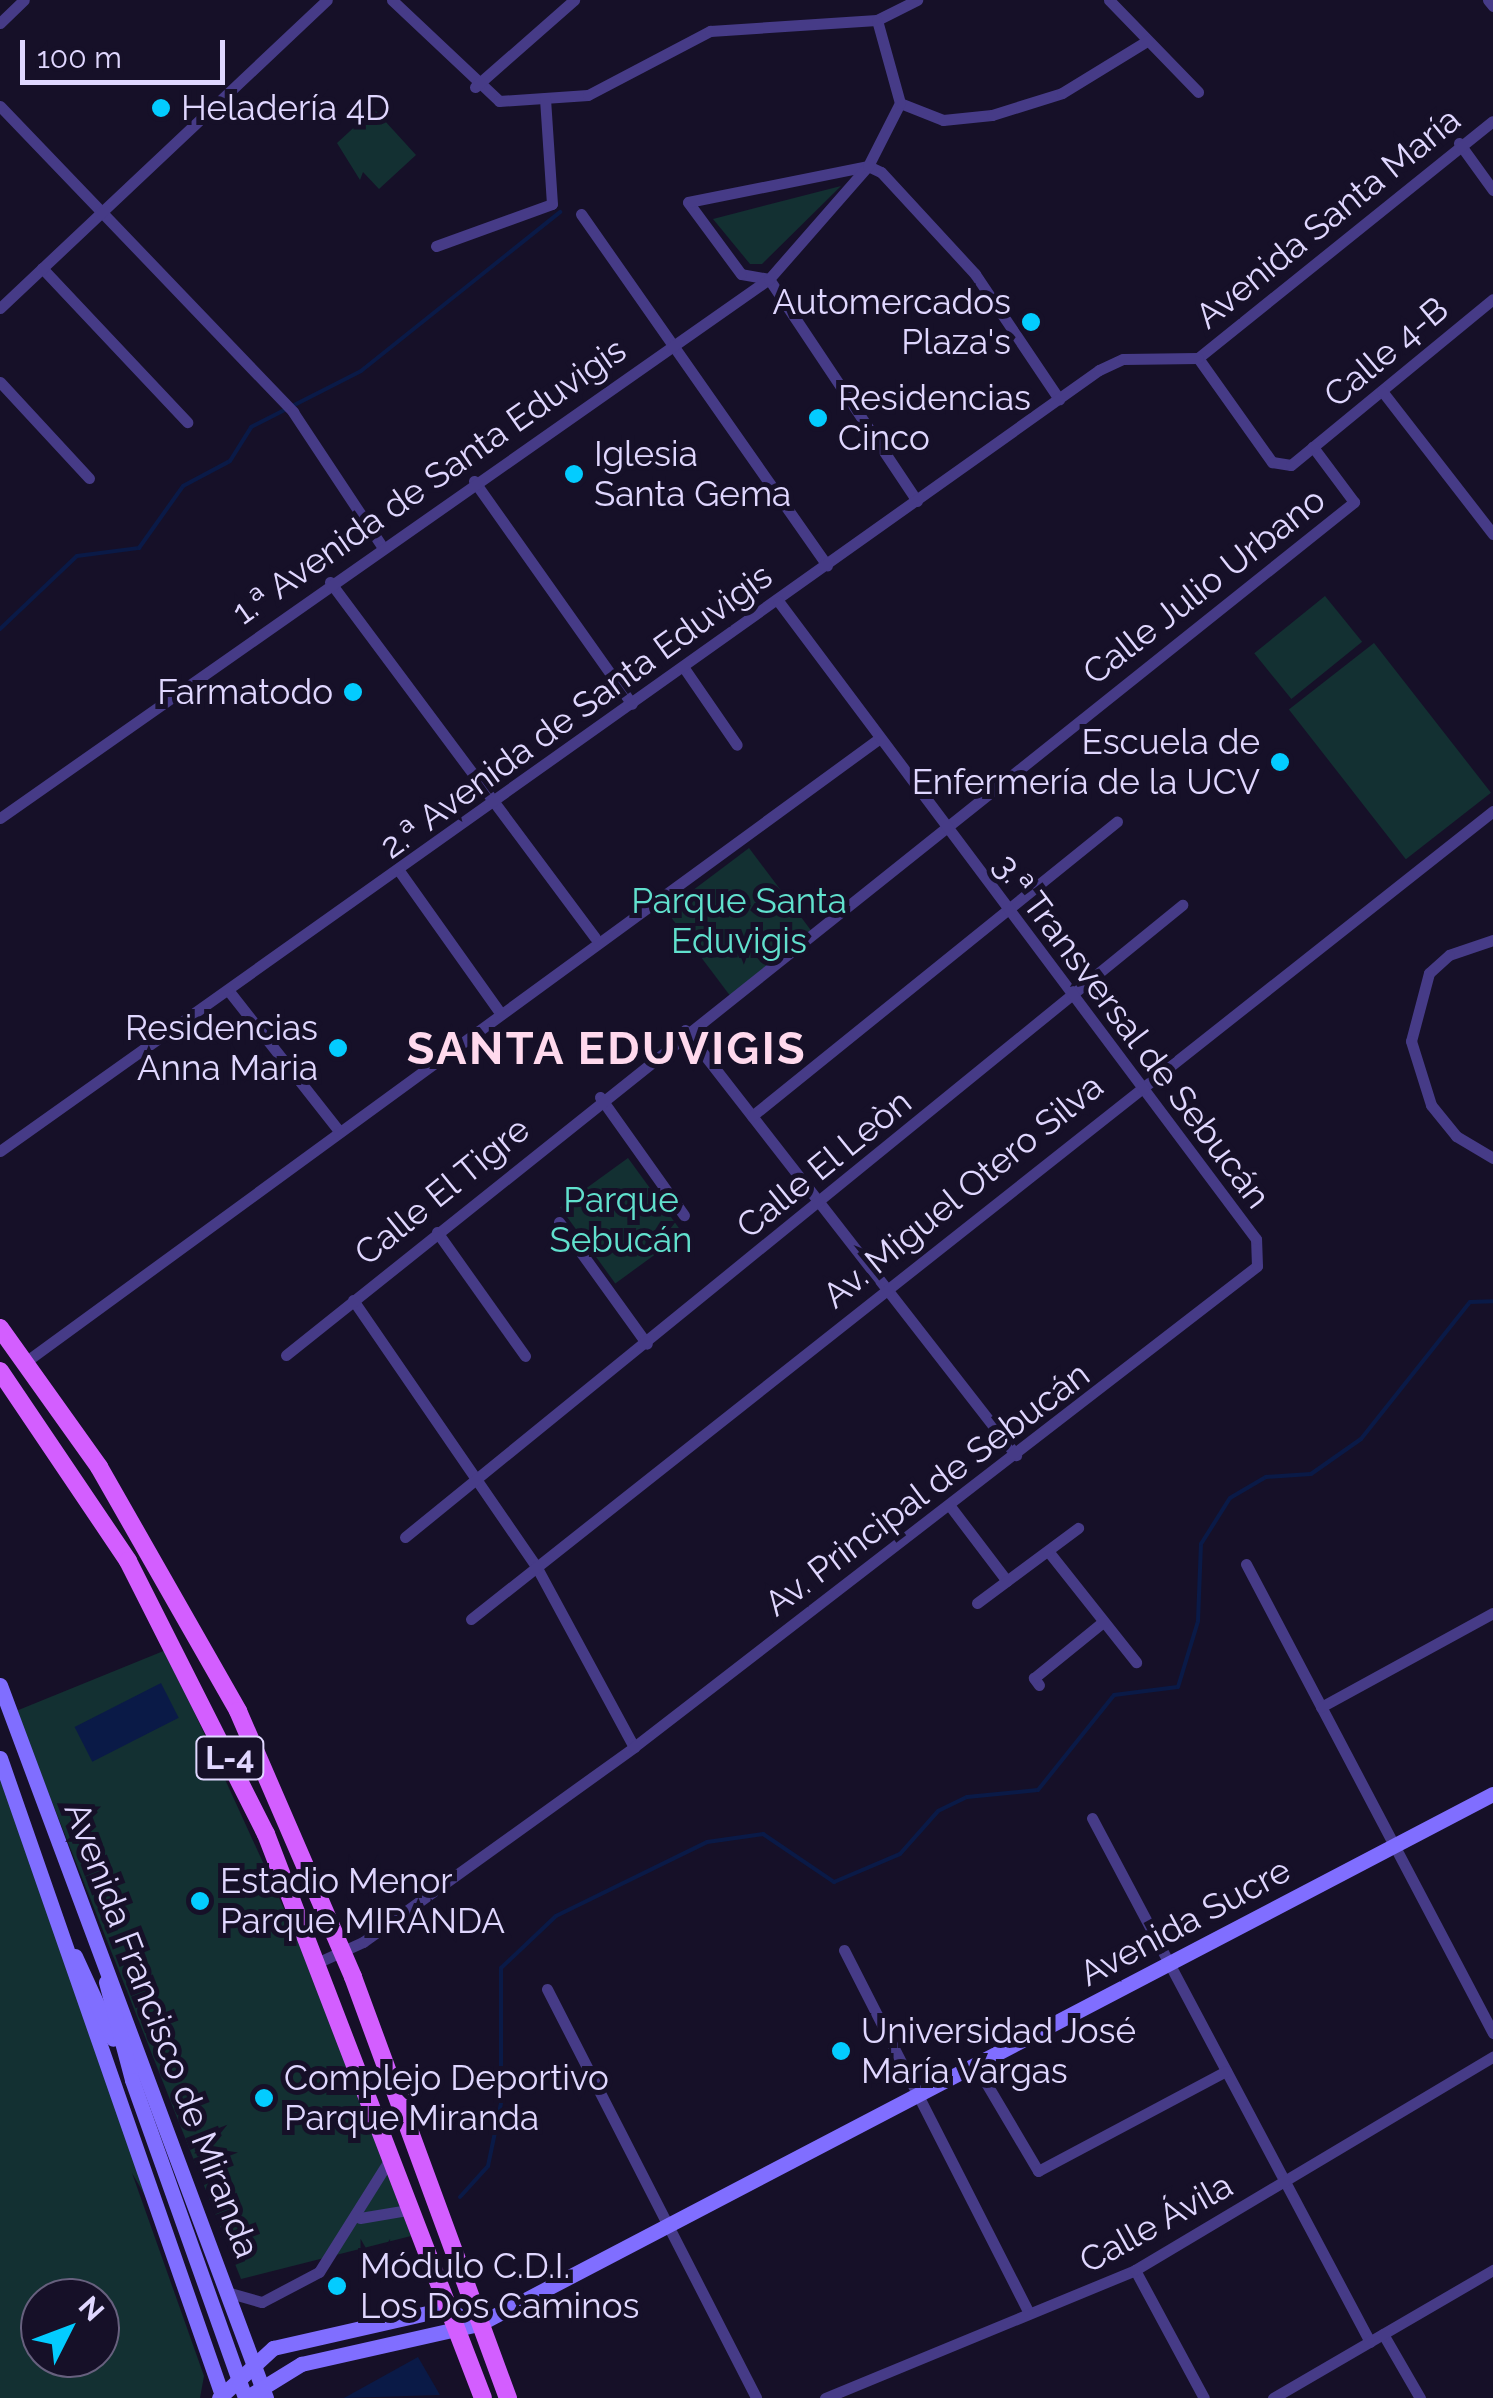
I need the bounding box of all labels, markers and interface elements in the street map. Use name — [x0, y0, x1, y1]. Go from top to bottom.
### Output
scale bar — [25, 20, 230, 82]
text: 100 m — [37, 40, 122, 75]
place label: Heladería 4D — [181, 87, 390, 129]
marker: Heladería 4D — [150, 97, 172, 119]
street label: Avenida Santa María — [1187, 99, 1469, 337]
place label: Automercados Plaza's — [772, 281, 1011, 363]
street label: Calle 4-B — [1316, 288, 1456, 416]
marker: Automercados Plaza's — [1020, 311, 1042, 333]
street label: 1.ª Avenida de Santa Eduvigis — [224, 328, 634, 634]
place label: Residencias Cinco — [838, 377, 1031, 459]
marker: Residencias Cinco — [807, 407, 829, 429]
place label: Iglesia Santa Gema — [594, 433, 791, 515]
marker: Iglesia Santa Gema — [563, 463, 585, 485]
street label: Calle Julio Urbano — [1074, 478, 1334, 694]
street label: 2.ª Avenida de Santa Eduvigis — [371, 554, 781, 868]
place label: Farmatodo — [157, 671, 333, 713]
marker: Farmatodo — [342, 681, 364, 703]
place label: Escuela de Enfermería de la UCV — [912, 721, 1260, 803]
marker: Escuela de Enfermería de la UCV — [1269, 751, 1291, 773]
street label: 3.ª Transversal de Sebucán — [984, 845, 1280, 1217]
park label: Parque Santa Eduvigis — [631, 880, 847, 962]
place label: Residencias Anna Maria — [125, 1007, 318, 1089]
district label: SANTA EDUVIGIS — [406, 1022, 808, 1076]
marker: Residencias Anna Maria — [327, 1037, 349, 1059]
street label: Av. Miguel Otero Silva — [814, 1065, 1112, 1317]
street label: Calle El Leòn — [728, 1081, 920, 1247]
street label: Calle El Tigre — [346, 1107, 538, 1275]
park label: Parque Sebucán — [550, 1179, 692, 1261]
street label: Av. Principal de Sebucán — [756, 1353, 1098, 1625]
road number: L-4 — [195, 1731, 265, 1785]
street label: Avenida Francisco de Miranda — [56, 1796, 268, 2264]
street label: Avenida Sucre — [1073, 1849, 1297, 1995]
place label: Estadio Menor Parque MIRANDA — [220, 1860, 505, 1942]
marker: Estadio Menor Parque MIRANDA — [189, 1890, 211, 1912]
place label: Universidad José María Vargas — [861, 2010, 1137, 2092]
marker: Universidad José María Vargas — [830, 2040, 852, 2062]
place label: Complejo Deportivo Parque Miranda — [284, 2057, 609, 2139]
marker: Complejo Deportivo Parque Miranda — [253, 2087, 275, 2109]
street label: Calle Ávila — [1072, 2164, 1240, 2282]
place label: Módulo C.D.I. Los Dos Caminos — [360, 2245, 639, 2327]
marker: Módulo C.D.I. Los Dos Caminos — [324, 2273, 350, 2299]
north arrow — [20, 2278, 120, 2378]
text: N — [72, 2290, 111, 2328]

